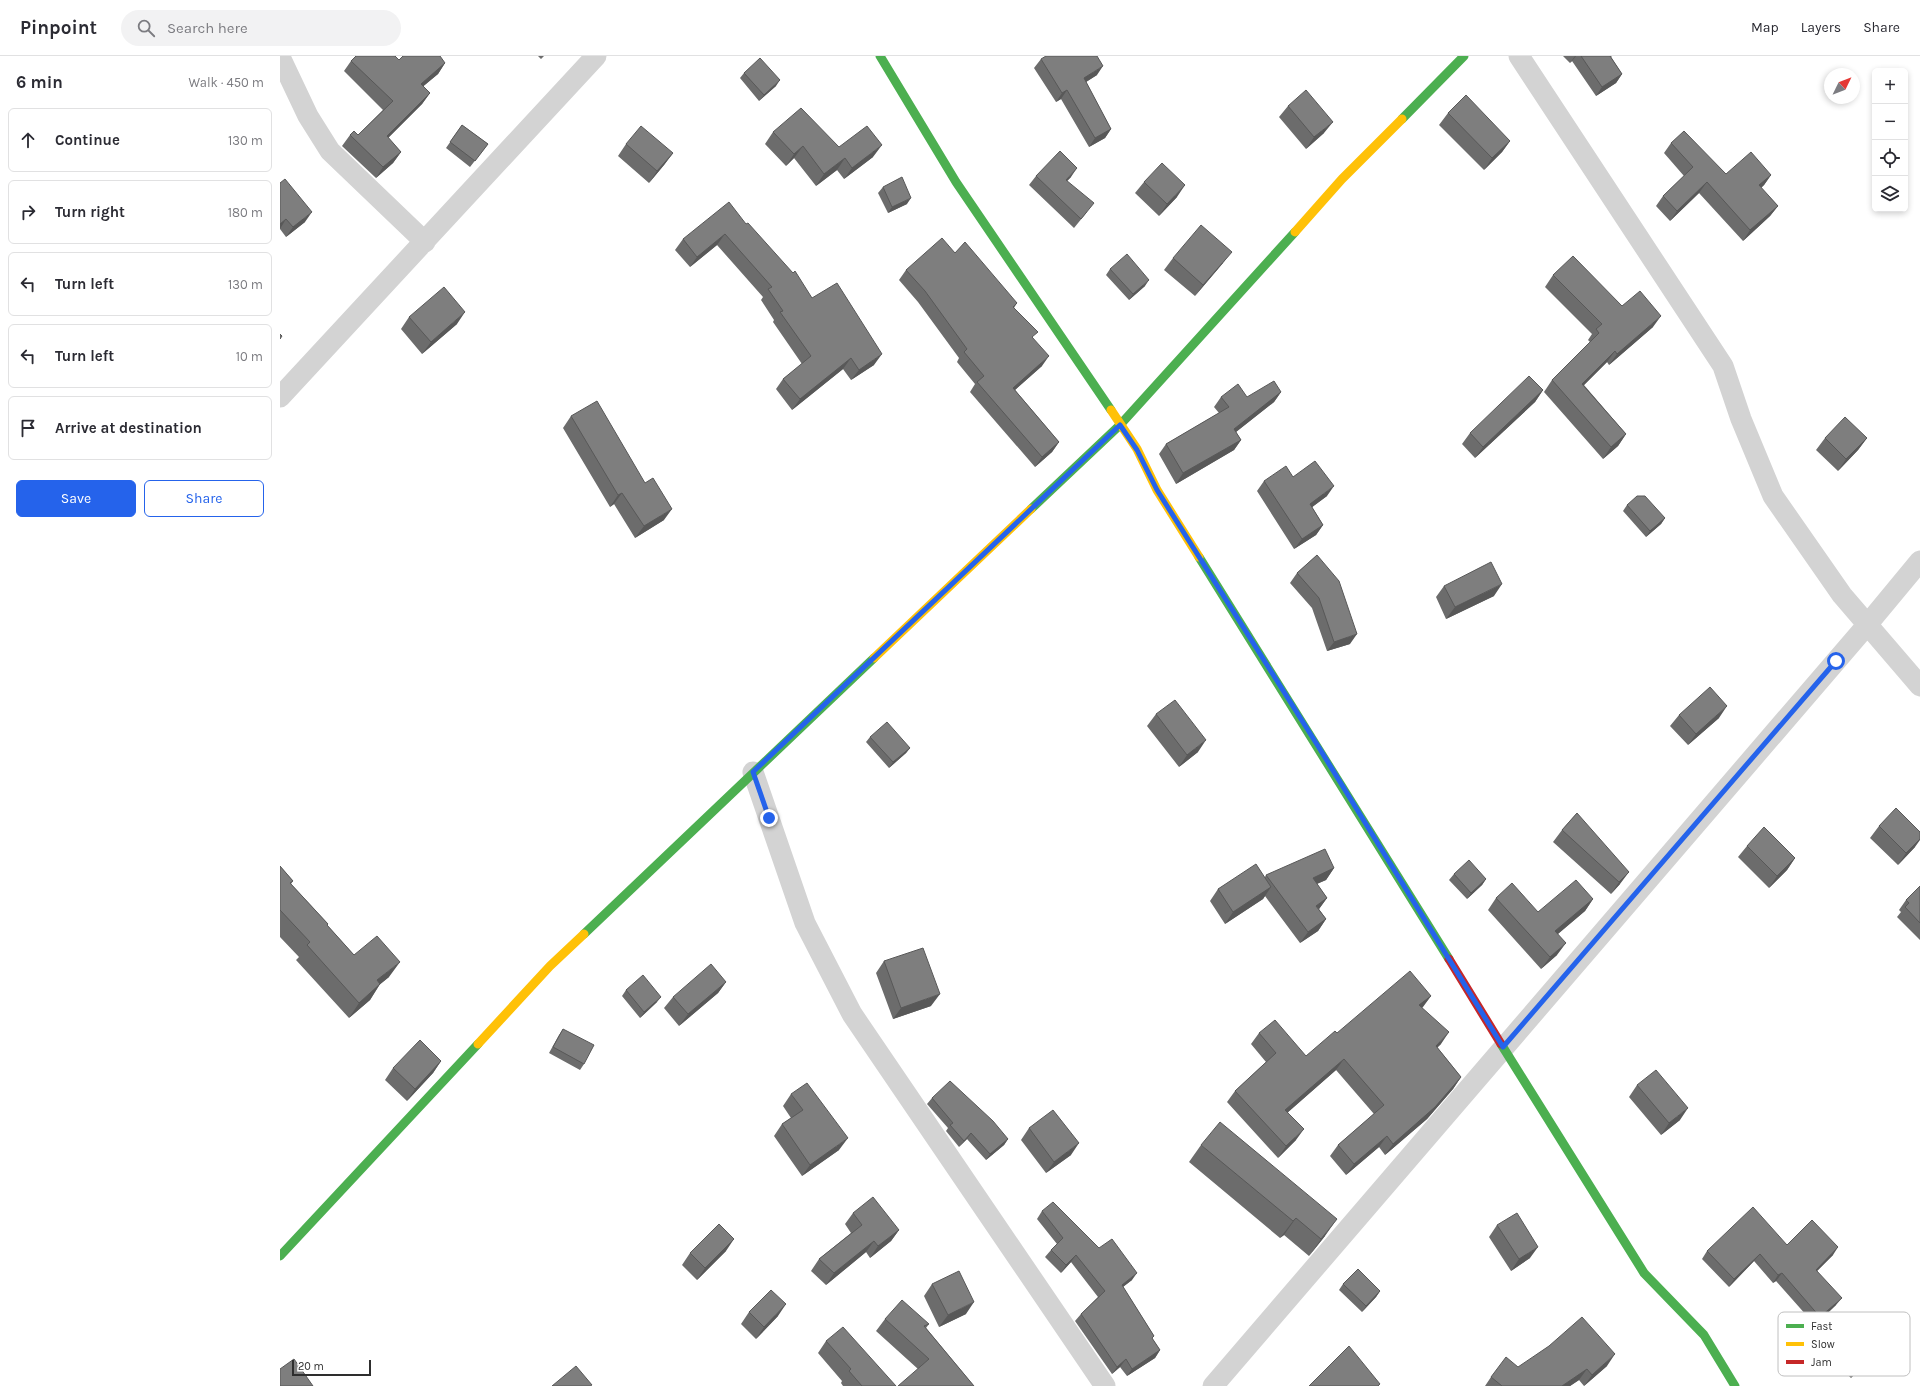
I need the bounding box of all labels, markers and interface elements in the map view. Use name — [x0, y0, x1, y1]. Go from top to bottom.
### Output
search box — [121, 10, 401, 46]
text: Pinpoint — [20, 17, 97, 39]
icon: search — [135, 17, 157, 39]
text: Search here — [167, 19, 248, 37]
text: Map — [1751, 19, 1779, 36]
text: Layers — [1801, 19, 1841, 36]
text: Share — [1863, 19, 1900, 36]
north arrow — [1824, 68, 1860, 104]
map controls — [1872, 68, 1908, 212]
button: + — [1872, 68, 1908, 104]
text: 6 min — [16, 72, 63, 92]
text: Walk · 450 m — [189, 75, 264, 90]
button: − — [1872, 104, 1908, 140]
icon: ahead — [17, 129, 39, 151]
text: Continue — [55, 131, 120, 149]
text: 130 m — [228, 133, 263, 148]
button: locate — [1872, 140, 1908, 176]
button: layers — [1872, 176, 1908, 212]
icon: right — [17, 201, 39, 223]
text: Turn right — [55, 203, 125, 221]
text: 180 m — [228, 205, 263, 220]
icon: left — [17, 273, 39, 295]
text: Turn left — [55, 275, 114, 293]
text: 130 m — [228, 277, 263, 292]
icon: left — [17, 345, 39, 367]
text: Turn left — [55, 347, 114, 365]
text: 10 m — [236, 349, 263, 364]
icon: arrive — [17, 417, 39, 439]
text: Arrive at destination — [55, 419, 202, 437]
button: Save — [16, 480, 136, 517]
button: Share — [144, 480, 264, 517]
route start — [1827, 652, 1845, 670]
route end — [760, 809, 778, 827]
legend — [1778, 1312, 1910, 1376]
text: Fast — [1811, 1320, 1832, 1333]
text: Slow — [1811, 1338, 1835, 1351]
text: Jam — [1811, 1356, 1832, 1369]
scale bar — [292, 1358, 371, 1377]
text: 20 m — [298, 1360, 324, 1373]

